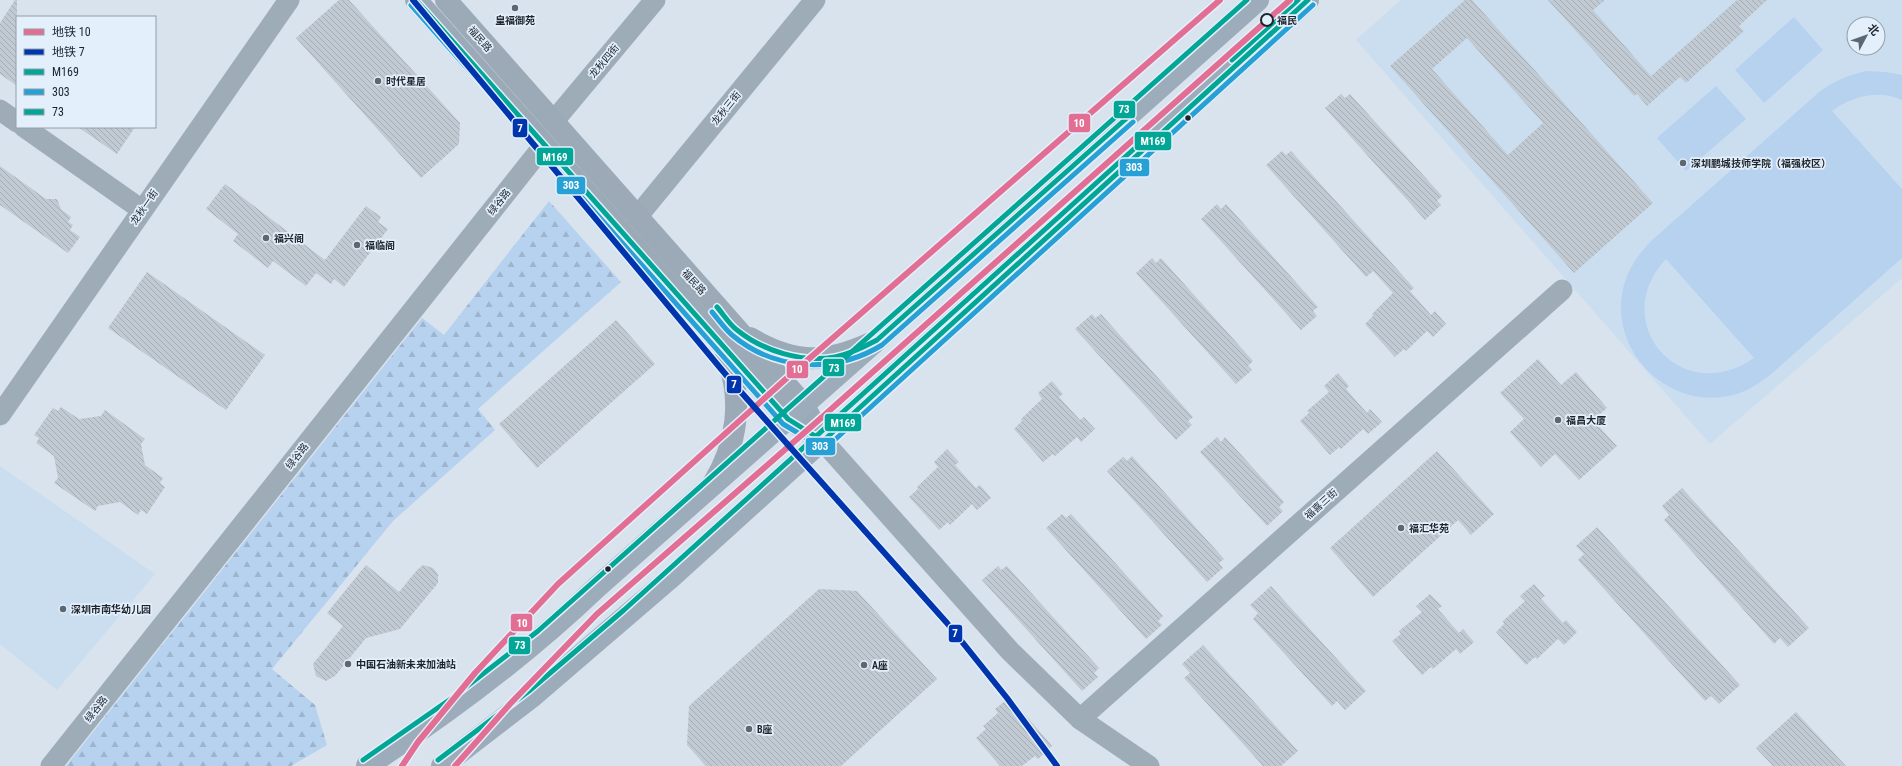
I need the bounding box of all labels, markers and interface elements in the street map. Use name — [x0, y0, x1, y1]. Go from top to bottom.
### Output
marker: 皇福御苑 — [510, 3, 520, 13]
marker: 福民 — [1260, 13, 1274, 27]
place label: 皇福御苑 — [495, 14, 535, 26]
place label: 福民 — [1277, 15, 1297, 26]
legend — [16, 16, 156, 128]
north arrow — [1846, 16, 1886, 56]
text: 北 — [1865, 21, 1882, 38]
street label: 福民路 — [466, 24, 494, 54]
text: 地铁 10 — [52, 25, 91, 39]
street label: 龙秋四街 — [587, 42, 621, 80]
text: 地铁 7 — [52, 45, 85, 59]
text: M169 — [52, 65, 79, 79]
place label: 时代星居 — [386, 75, 426, 87]
marker: 时代星居 — [373, 76, 383, 86]
text: 303 — [52, 85, 70, 99]
street label: 龙秋三街 — [709, 89, 743, 127]
line badge: 73 — [1113, 100, 1136, 119]
text: 73 — [1118, 103, 1130, 116]
text: 73 — [52, 105, 64, 119]
line badge: 10 — [1068, 113, 1091, 133]
unlabelled marker — [1183, 113, 1193, 123]
text: 10 — [1073, 117, 1085, 130]
line badge: 7 — [512, 118, 528, 138]
text: 7 — [517, 122, 523, 135]
line badge: M169 — [1134, 131, 1172, 151]
text: M169 — [1140, 135, 1166, 148]
line badge: M169 — [536, 147, 574, 166]
text: M169 — [542, 151, 568, 164]
place label: 深圳鹏城技师学院（福强校区） — [1691, 157, 1831, 169]
line badge: 303 — [1119, 158, 1150, 177]
marker: 深圳鹏城技师学院（福强校区） — [1678, 158, 1688, 168]
text: 303 — [1126, 161, 1143, 174]
line badge: 303 — [556, 176, 586, 195]
text: 303 — [563, 179, 580, 192]
street label: 龙秋一街 — [128, 187, 160, 227]
street label: 绿谷路 — [485, 187, 513, 217]
marker: 福兴阁 — [261, 233, 271, 243]
place label: 福兴阁 — [274, 233, 304, 244]
place label: 福临阁 — [365, 239, 395, 251]
marker: 福临阁 — [352, 240, 362, 250]
street label: 福民路 — [680, 267, 708, 297]
line badge: 73 — [822, 358, 845, 377]
line badge: 10 — [786, 360, 809, 379]
text: 73 — [828, 362, 840, 375]
text: 10 — [791, 363, 803, 376]
line badge: 7 — [726, 375, 742, 394]
text: 7 — [731, 378, 737, 391]
line badge: M169 — [824, 413, 862, 432]
marker: 福昌大厦 — [1553, 415, 1563, 425]
place label: 福昌大厦 — [1566, 415, 1606, 426]
text: M169 — [830, 417, 856, 430]
line badge: 303 — [805, 437, 836, 456]
text: 303 — [812, 440, 829, 453]
street label: 绿谷路 — [283, 441, 311, 471]
street label: 福喜三街 — [1302, 487, 1340, 521]
place label: 福汇华苑 — [1409, 522, 1449, 534]
marker: 福汇华苑 — [1396, 523, 1406, 533]
unlabelled marker — [603, 564, 613, 574]
place label: 深圳市南华幼儿园 — [71, 603, 151, 615]
marker: 深圳市南华幼儿园 — [58, 604, 68, 614]
line badge: 10 — [510, 613, 533, 632]
text: 10 — [516, 617, 528, 630]
line badge: 7 — [948, 624, 963, 643]
text: 7 — [952, 627, 958, 640]
line badge: 73 — [508, 636, 531, 655]
text: 73 — [514, 639, 526, 652]
marker: 中国石油新未来加油站 — [343, 659, 353, 669]
place label: 中国石油新未来加油站 — [356, 659, 456, 670]
marker: A座 — [859, 660, 869, 670]
place label: A座 — [872, 660, 888, 671]
street label: 绿谷路 — [82, 694, 110, 724]
marker: B座 — [744, 724, 754, 734]
place label: B座 — [757, 724, 773, 735]

